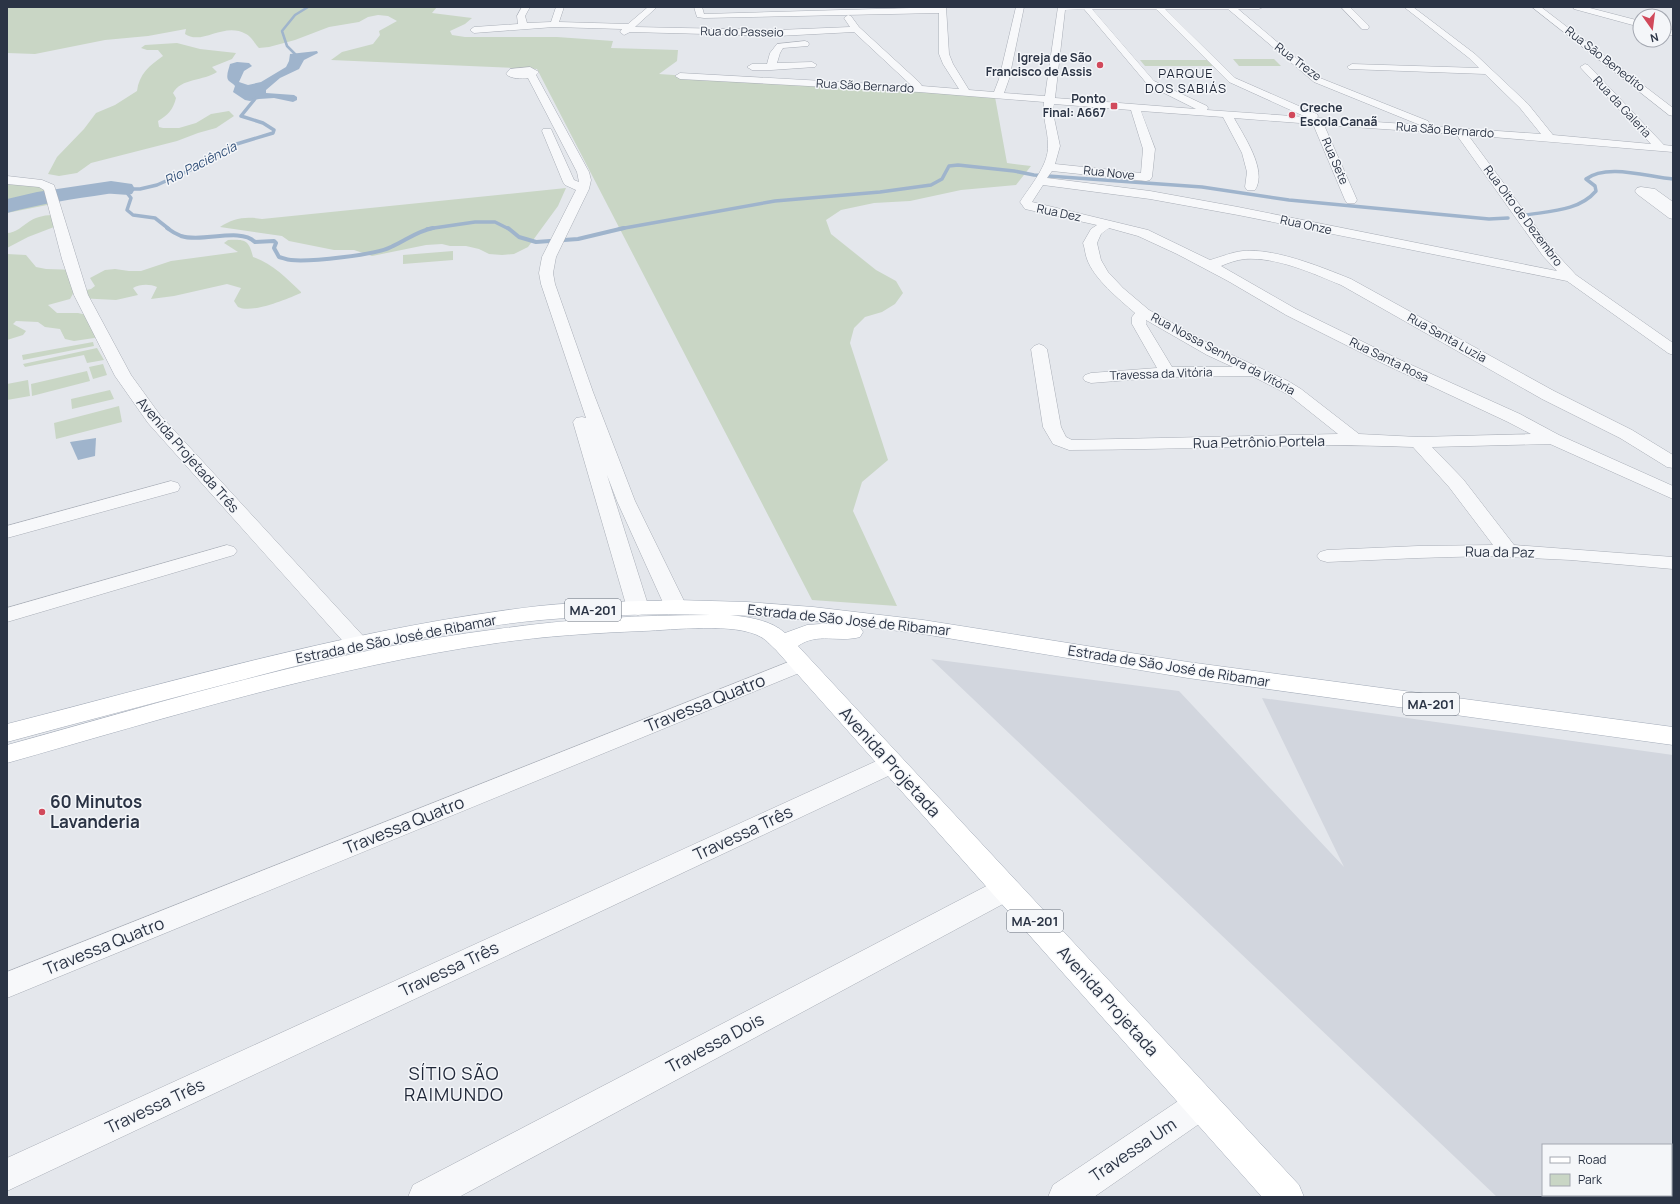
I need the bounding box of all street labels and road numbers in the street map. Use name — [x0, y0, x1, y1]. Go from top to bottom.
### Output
street label: Rua do Passeio — [700, 22, 784, 41]
street label: Rua São Benedito — [1562, 22, 1649, 95]
street label: Rua Treze — [1271, 38, 1325, 85]
street label: Rua da Galeria — [1589, 72, 1655, 141]
street label: Rua São Bernardo — [816, 74, 915, 97]
street label: Rua São Bernardo — [1395, 118, 1495, 141]
street label: Rua Sete — [1318, 135, 1353, 187]
street label: Rua Nove — [1082, 161, 1136, 184]
street label: Rua Oito de Dezembro — [1480, 162, 1567, 270]
street label: Rua Dez — [1035, 199, 1083, 226]
street label: Rua Onze — [1279, 211, 1334, 238]
street label: Rua Nossa Senhora da Vitória — [1148, 308, 1298, 399]
street label: Rua Santa Luzia — [1405, 309, 1490, 366]
street label: Rua Santa Rosa — [1347, 333, 1432, 386]
street label: Travessa da Vitória — [1109, 363, 1213, 384]
street label: Avenida Projetada Três — [133, 393, 244, 517]
street label: Rua Petrônio Portela — [1193, 431, 1325, 452]
street label: Rua da Paz — [1465, 541, 1535, 562]
road number: MA-201 — [565, 599, 621, 621]
street label: Estrada de São José de Ribamar — [746, 599, 952, 640]
street label: Estrada de São José de Ribamar — [294, 610, 498, 667]
street label: Estrada de São José de Ribamar — [1067, 640, 1271, 691]
street label: Travessa Quatro — [641, 668, 768, 737]
road number: MA-201 — [1403, 693, 1459, 715]
street label: Avenida Projetada — [835, 701, 946, 822]
street label: Travessa Quatro — [340, 790, 467, 859]
street label: Travessa Três — [689, 799, 796, 866]
road number: MA-201 — [1007, 910, 1063, 932]
street label: Travessa Quatro — [40, 911, 167, 980]
street label: Travessa Três — [395, 935, 502, 1002]
street label: Avenida Projetada — [1053, 940, 1164, 1061]
street label: Travessa Dois — [662, 1007, 768, 1078]
street label: Travessa Três — [101, 1072, 208, 1139]
street label: Travessa Um — [1085, 1112, 1180, 1187]

